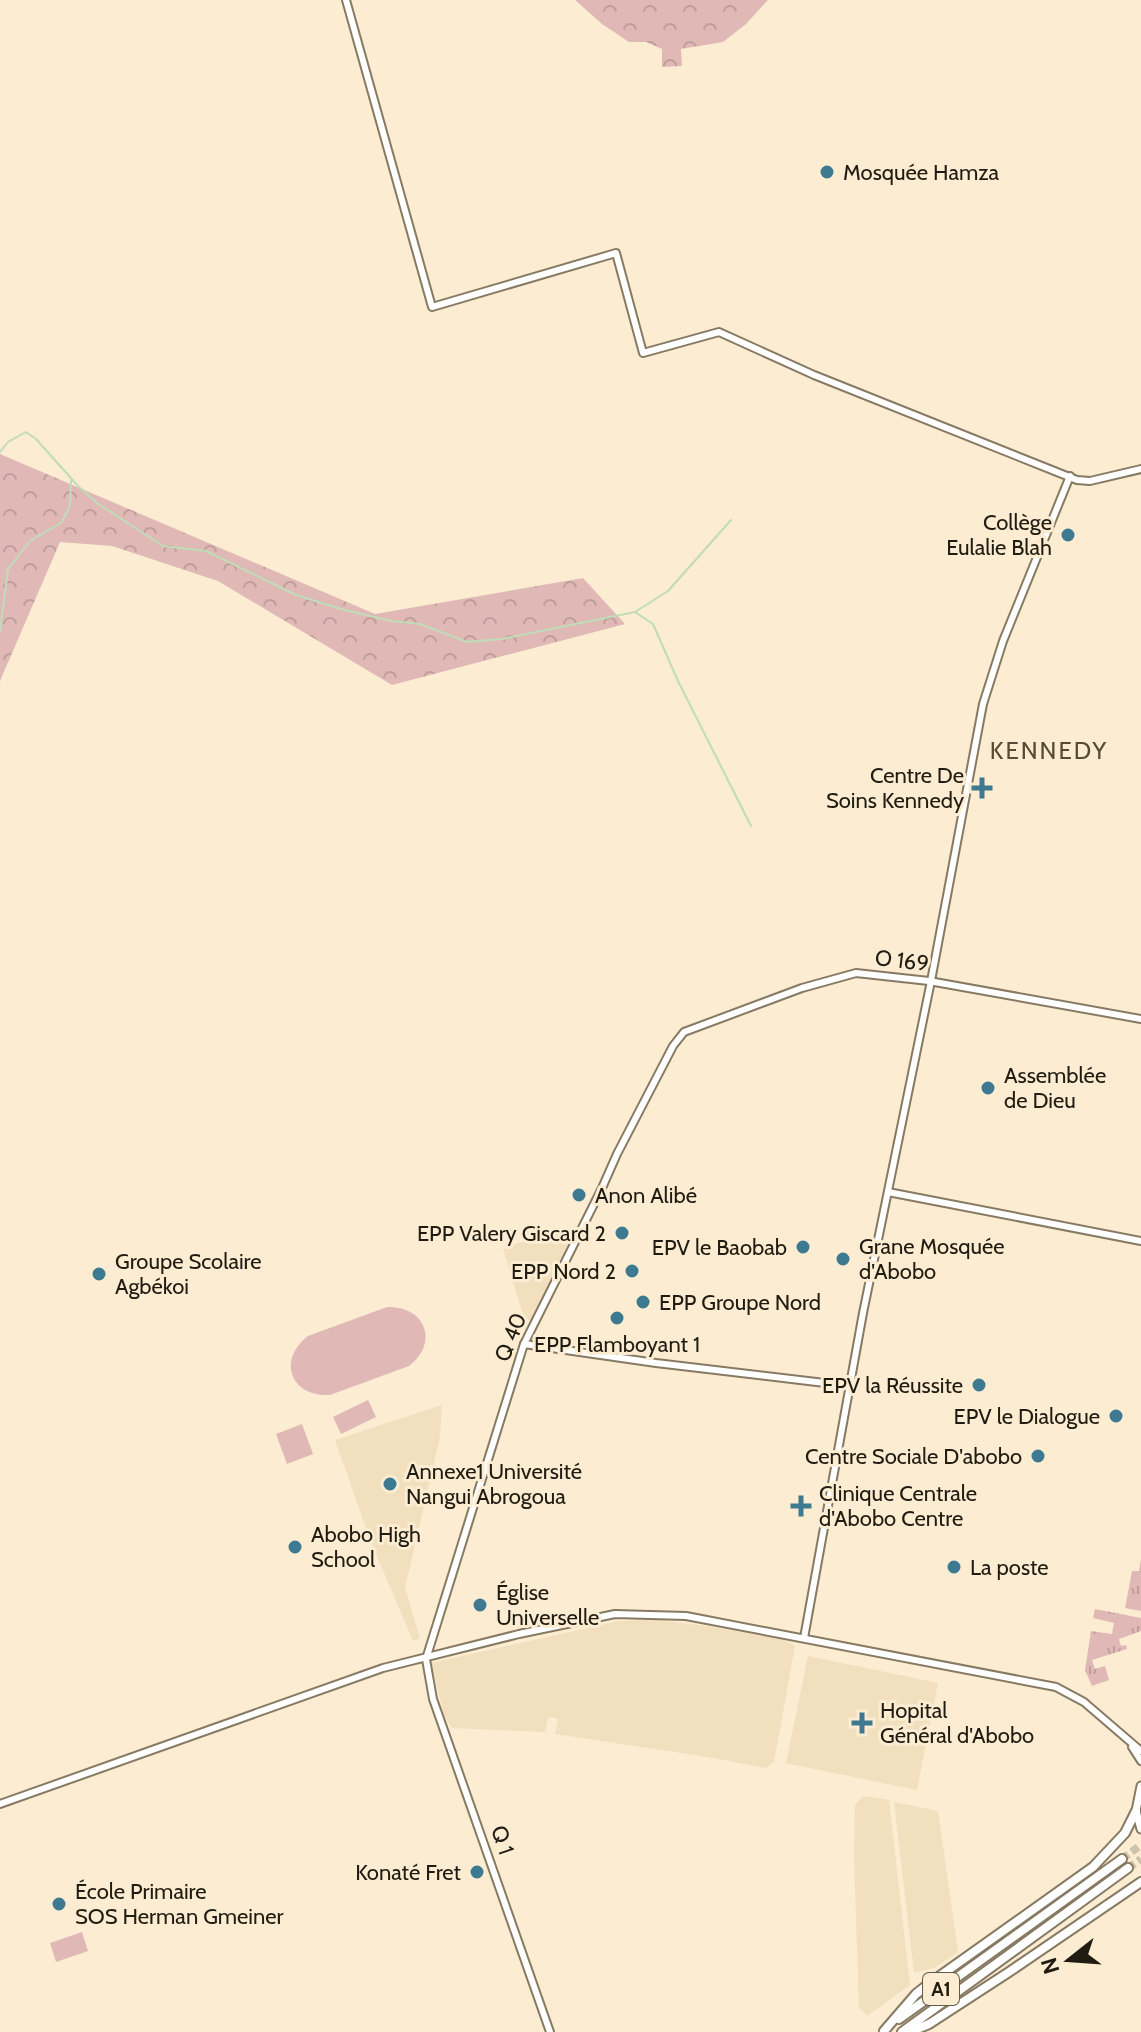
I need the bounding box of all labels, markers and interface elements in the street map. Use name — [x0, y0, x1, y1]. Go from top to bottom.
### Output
place label: Mosquée Hamza — [843, 159, 1000, 186]
marker: Mosquée Hamza — [818, 163, 836, 181]
place label: Collège Eulalie Blah — [946, 509, 1052, 561]
marker: Collège Eulalie Blah — [1059, 526, 1077, 544]
district label: KENNEDY — [990, 736, 1108, 765]
place label: Centre De Soins Kennedy — [826, 762, 964, 814]
marker: Centre De Soins Kennedy — [971, 777, 993, 799]
street label: O 169 — [873, 944, 930, 977]
place label: Assemblée de Dieu — [1004, 1062, 1106, 1114]
marker: Assemblée de Dieu — [979, 1079, 997, 1097]
place label: Anon Alibé — [595, 1182, 697, 1209]
marker: Anon Alibé — [570, 1186, 588, 1204]
place label: EPP Valery Giscard 2 — [417, 1220, 606, 1247]
marker: EPP Valery Giscard 2 — [613, 1224, 631, 1242]
place label: Grane Mosquée d'Abobo — [859, 1233, 1005, 1285]
place label: EPV le Baobab — [652, 1234, 787, 1261]
marker: EPV le Baobab — [794, 1238, 812, 1256]
place label: Groupe Scolaire Agbékoi — [115, 1248, 262, 1300]
marker: Grane Mosquée d'Abobo — [834, 1250, 852, 1268]
place label: EPP Nord 2 — [511, 1258, 616, 1285]
marker: EPP Nord 2 — [623, 1262, 641, 1280]
marker: Groupe Scolaire Agbékoi — [90, 1265, 108, 1283]
place label: EPP Groupe Nord — [659, 1289, 821, 1316]
marker: EPP Groupe Nord — [634, 1293, 652, 1311]
street label: Q 40 — [489, 1309, 532, 1365]
marker: EPP Flamboyant 1 — [608, 1309, 626, 1327]
place label: EPP Flamboyant 1 — [534, 1331, 700, 1358]
place label: EPV la Réussite — [822, 1372, 963, 1399]
marker: EPV la Réussite — [970, 1376, 988, 1394]
place label: EPV le Dialogue — [954, 1403, 1100, 1430]
marker: EPV le Dialogue — [1107, 1407, 1125, 1425]
place label: Centre Sociale D'abobo — [805, 1443, 1022, 1470]
marker: Centre Sociale D'abobo — [1029, 1447, 1047, 1465]
place label: Annexe1 Université Nangui Abrogoua — [406, 1458, 582, 1510]
marker: Annexe1 Université Nangui Abrogoua — [381, 1475, 399, 1493]
place label: Clinique Centrale d'Abobo Centre — [819, 1480, 977, 1532]
marker: Clinique Centrale d'Abobo Centre — [790, 1495, 812, 1517]
place label: Abobo High School — [311, 1521, 421, 1573]
marker: Abobo High School — [286, 1538, 304, 1556]
place label: La poste — [970, 1554, 1049, 1581]
marker: La poste — [945, 1558, 963, 1576]
place label: Église Universelle — [496, 1579, 599, 1631]
marker: Église Universelle — [471, 1596, 489, 1614]
place label: Hopital Général d'Abobo — [880, 1697, 1034, 1749]
marker: Hopital Général d'Abobo — [851, 1712, 873, 1734]
street label: Q 1 — [485, 1822, 520, 1858]
place label: Konaté Fret — [355, 1859, 462, 1886]
marker: Konaté Fret — [468, 1863, 486, 1881]
place label: École Primaire SOS Herman Gmeiner — [75, 1878, 284, 1930]
marker: École Primaire SOS Herman Gmeiner — [50, 1895, 68, 1913]
north arrow — [1029, 1920, 1109, 2000]
text: N — [1035, 1954, 1066, 1977]
road number: A1 — [923, 1973, 959, 2005]

